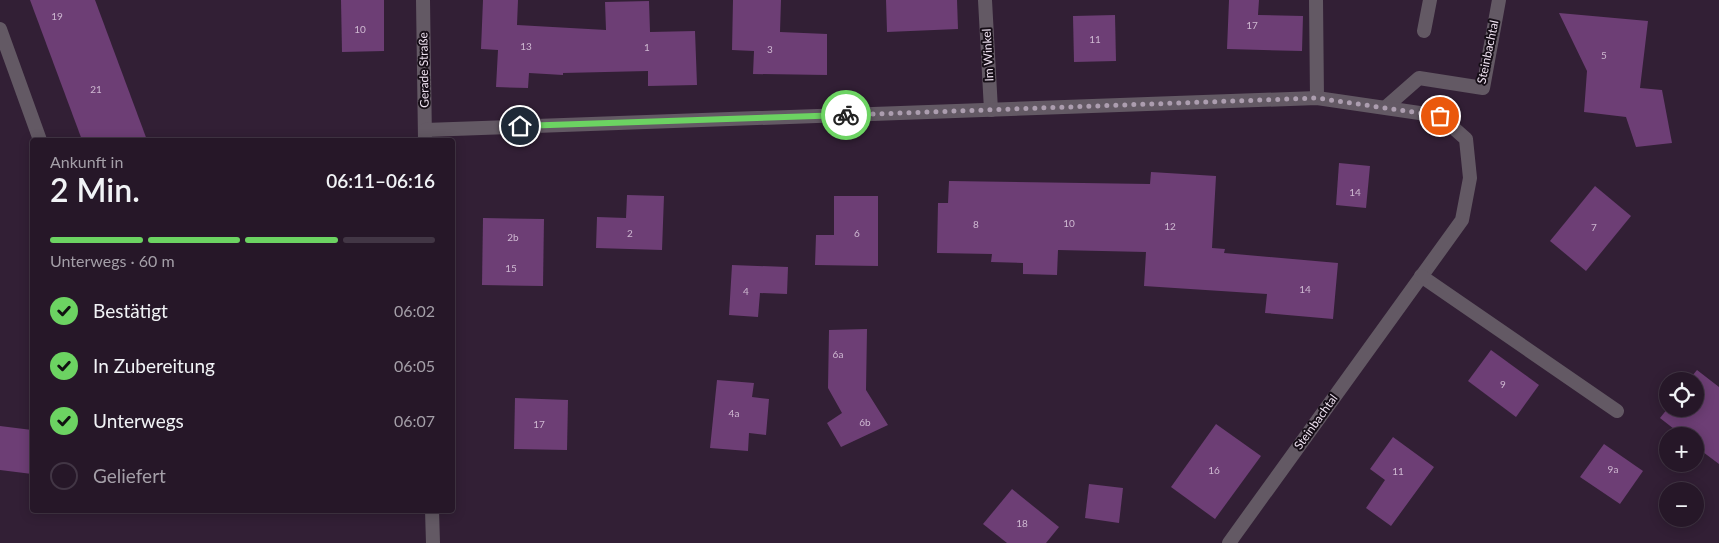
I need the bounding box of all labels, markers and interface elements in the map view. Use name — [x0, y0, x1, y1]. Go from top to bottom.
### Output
house number: 19 — [51, 10, 63, 22]
house number: 17 — [1246, 19, 1258, 31]
street label: Steinbachtal — [1473, 19, 1502, 85]
house number: 10 — [354, 23, 366, 35]
street label: Im Winkel — [979, 28, 996, 82]
street label: Gerade Straße — [415, 32, 432, 108]
house number: 11 — [1089, 33, 1101, 45]
house number: 13 — [520, 40, 532, 52]
house number: 1 — [644, 41, 650, 53]
house number: 3 — [767, 43, 773, 55]
house number: 5 — [1601, 49, 1607, 61]
house number: 21 — [90, 83, 102, 95]
courier — [821, 90, 871, 140]
pin — [1419, 95, 1461, 137]
icon: bike — [832, 101, 860, 129]
icon: bag — [1426, 102, 1454, 130]
pin — [499, 105, 541, 147]
icon: home — [506, 112, 534, 140]
text: Ankunft in — [50, 152, 123, 171]
text: 06:11–06:16 — [326, 169, 435, 192]
text: 2 Min. — [50, 170, 140, 209]
house number: 14 — [1349, 186, 1361, 198]
house number: 10 — [1063, 217, 1075, 229]
house number: 8 — [973, 218, 979, 230]
house number: 12 — [1164, 220, 1176, 232]
house number: 7 — [1591, 221, 1597, 233]
house number: 2 — [627, 227, 633, 239]
house number: 6 — [854, 227, 860, 239]
house number: 2b — [507, 231, 519, 243]
text: Unterwegs · 60 m — [50, 251, 175, 270]
house number: 15 — [505, 262, 517, 274]
house number: 14 — [1299, 283, 1311, 295]
house number: 4 — [743, 285, 749, 297]
icon: check — [50, 297, 78, 325]
text: Bestätigt — [93, 299, 168, 322]
text: 06:02 — [394, 301, 435, 320]
house number: 6a — [833, 348, 843, 360]
icon: check — [50, 352, 78, 380]
text: In Zubereitung — [93, 354, 215, 377]
text: 06:05 — [394, 356, 435, 375]
map controls — [1659, 372, 1704, 527]
button: locate — [1659, 372, 1704, 417]
house number: 9 — [1500, 378, 1506, 390]
street label: Steinbachtal — [1291, 391, 1341, 452]
icon: check — [50, 407, 78, 435]
house number: 4a — [729, 407, 739, 419]
text: Unterwegs — [93, 409, 184, 432]
text: 06:07 — [394, 411, 435, 430]
house number: 6b — [859, 416, 871, 428]
house number: 17 — [533, 418, 545, 430]
button: + — [1659, 427, 1704, 472]
house number: 9a — [1608, 463, 1618, 475]
text: Geliefert — [93, 464, 166, 487]
house number: 16 — [1208, 464, 1220, 476]
house number: 11 — [1392, 465, 1404, 477]
button: − — [1659, 482, 1704, 527]
house number: 18 — [1016, 517, 1028, 529]

